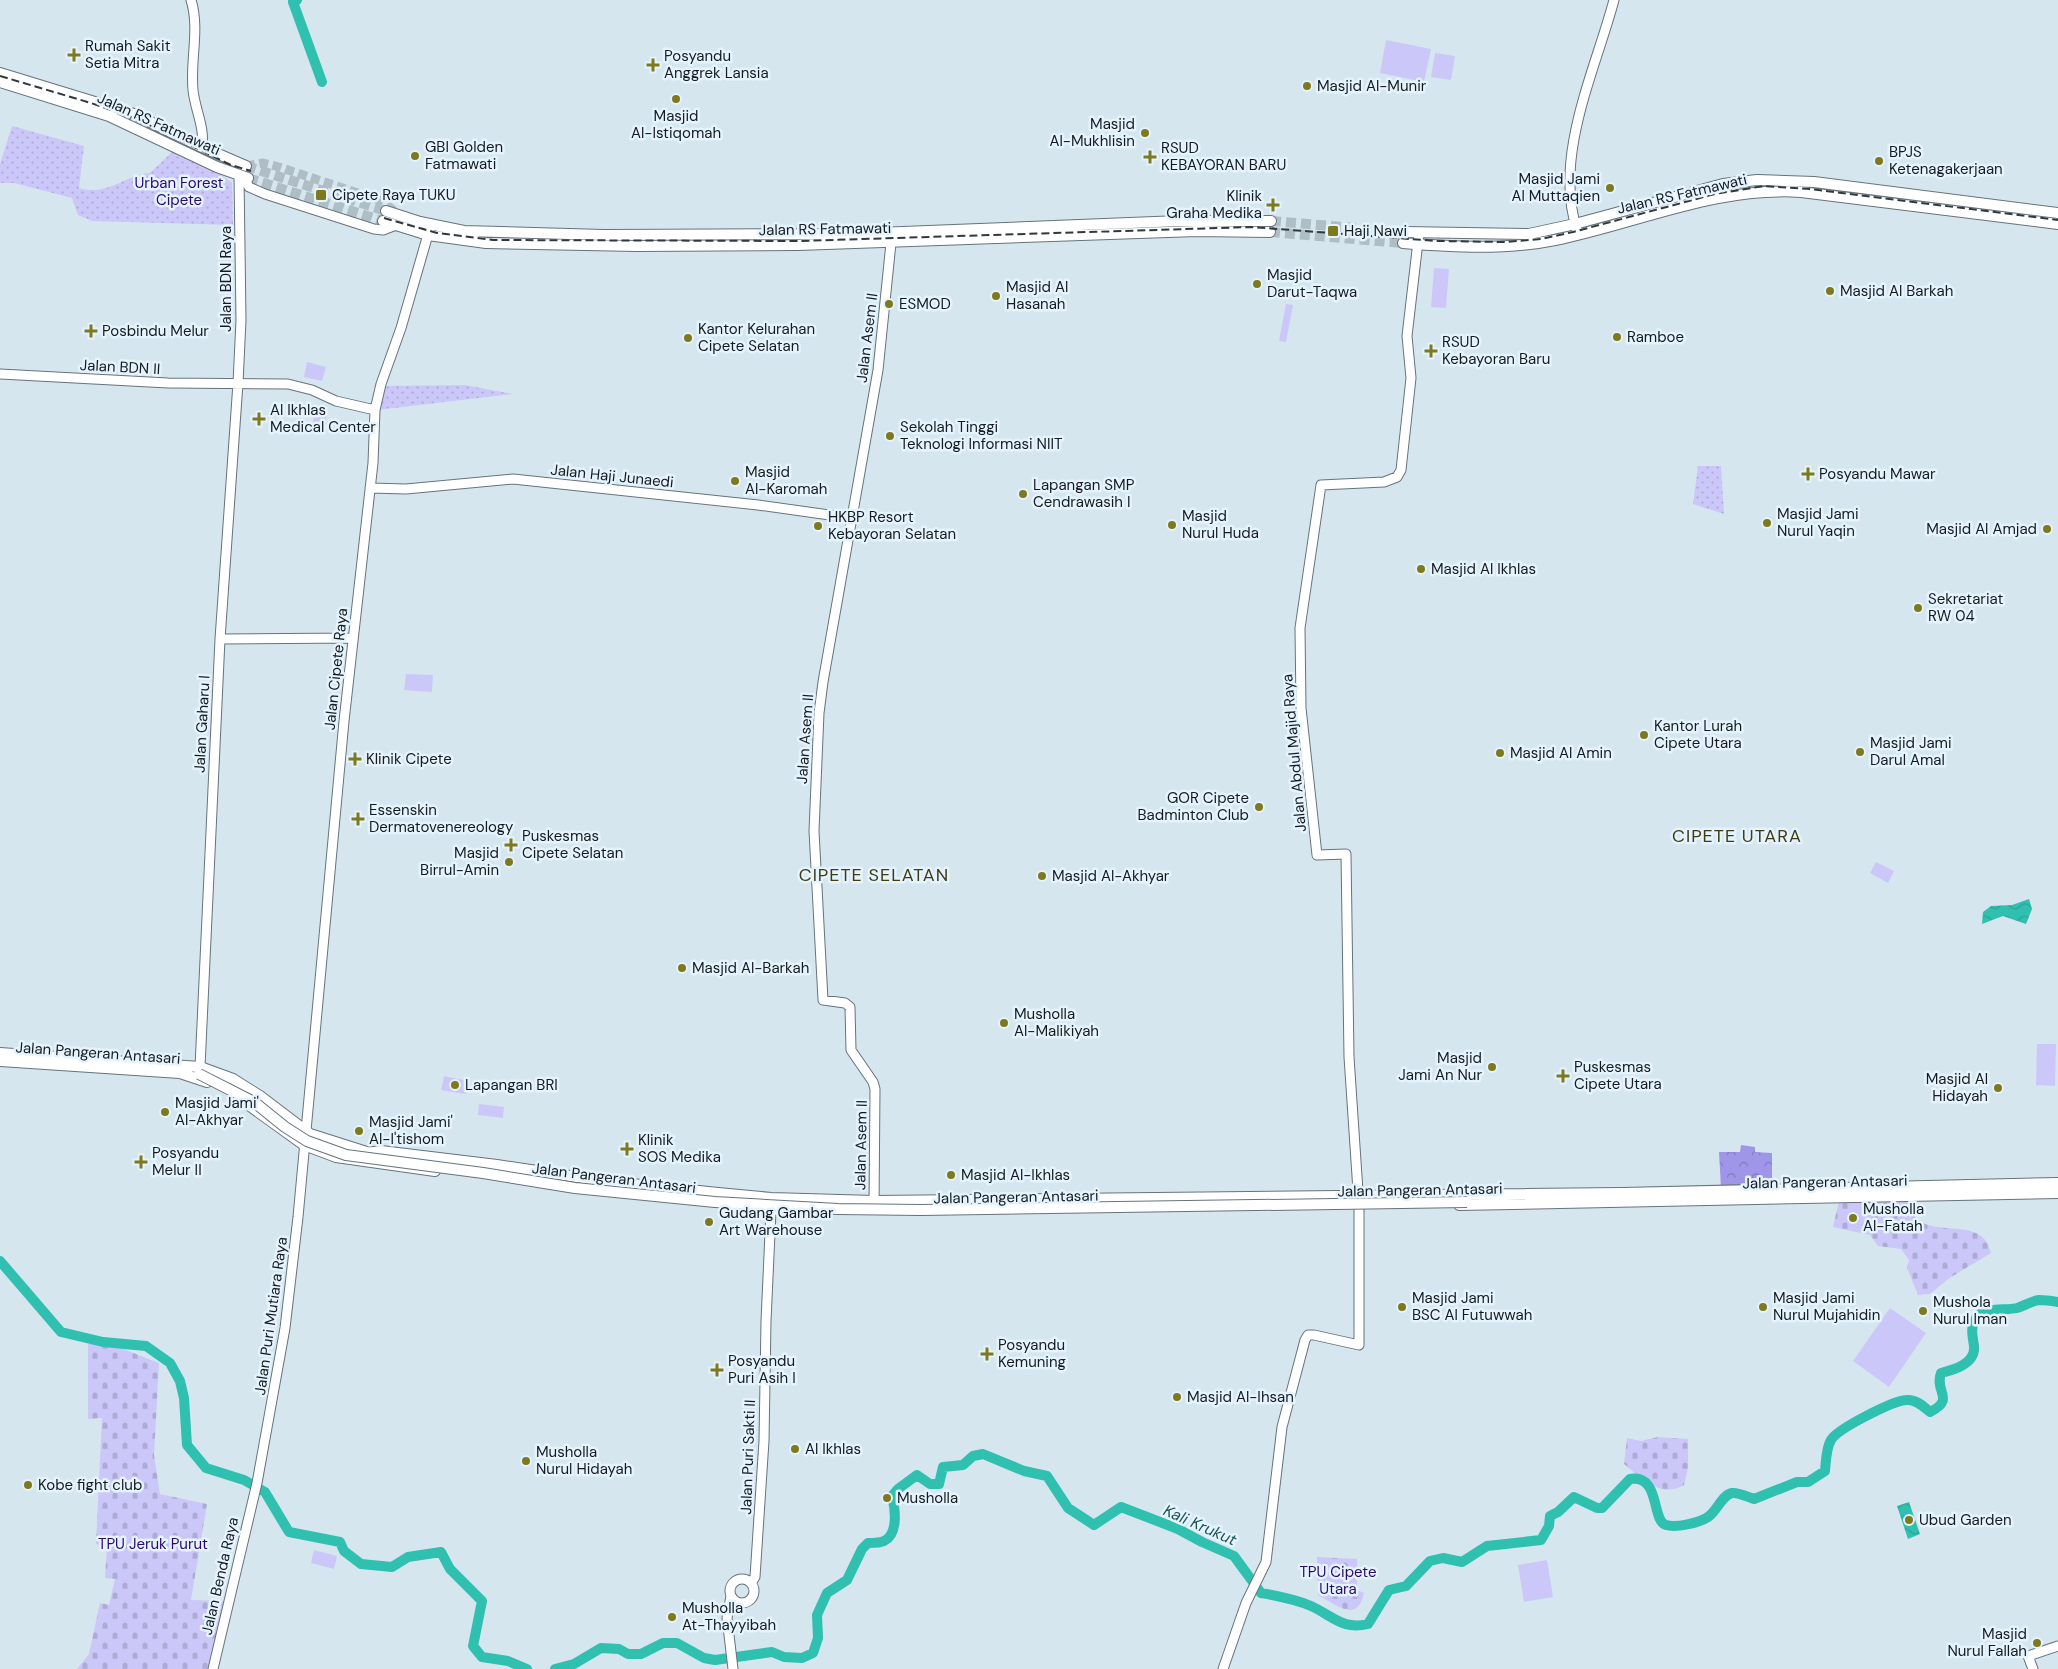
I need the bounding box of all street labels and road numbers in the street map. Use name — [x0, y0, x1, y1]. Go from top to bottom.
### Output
street label: Jalan RS Fatmawati — [94, 88, 224, 160]
street label: Jalan RS Fatmawati — [1615, 169, 1749, 219]
street label: Jalan RS Fatmawati — [758, 218, 892, 240]
street label: Jalan BDN Raya — [216, 226, 236, 332]
street label: Jalan Asem II — [852, 292, 882, 384]
street label: Jalan BDN II — [79, 355, 161, 379]
street label: Jalan Haji Junaedi — [549, 460, 675, 492]
street label: Jalan Cipete Raya — [320, 607, 352, 731]
street label: Jalan Abdul Majid Raya — [1277, 673, 1311, 833]
street label: Jalan Gaharu I — [189, 675, 215, 773]
street label: Jalan Asem II — [792, 693, 818, 785]
street label: Jalan Pangeran Antasari — [15, 1037, 181, 1069]
street label: Jalan Asem II — [850, 1100, 872, 1190]
street label: Jalan Pangeran Antasari — [531, 1158, 697, 1198]
street label: Jalan Pangeran Antasari — [1742, 1171, 1908, 1193]
street label: Jalan Pangeran Antasari — [1337, 1179, 1503, 1201]
street label: Jalan Pangeran Antasari — [933, 1186, 1099, 1208]
street label: Jalan Puri Mutiara Raya — [250, 1236, 292, 1396]
street label: Jalan Puri Sakti II — [736, 1399, 760, 1515]
street label: Jalan Benda Raya — [197, 1515, 243, 1637]

